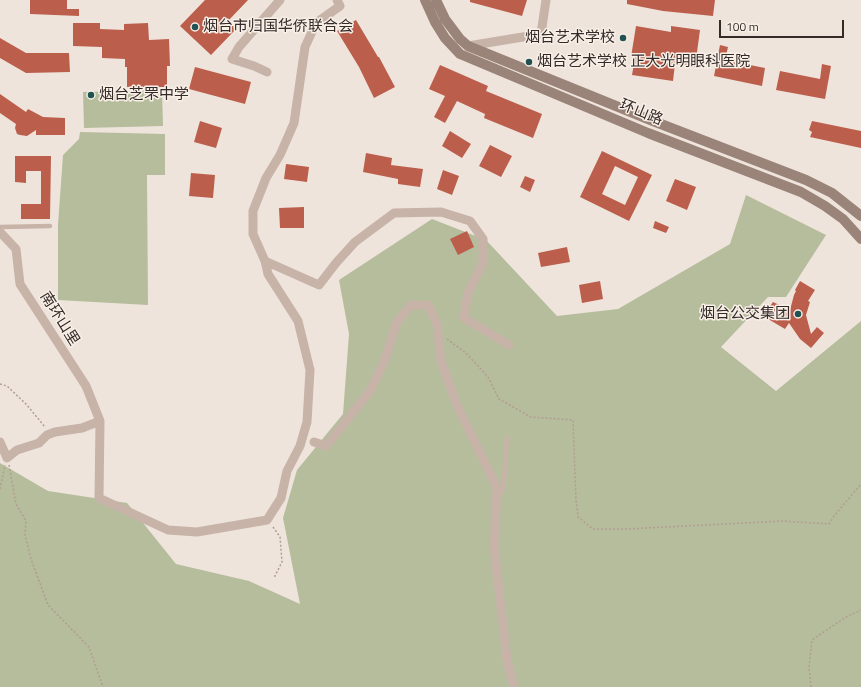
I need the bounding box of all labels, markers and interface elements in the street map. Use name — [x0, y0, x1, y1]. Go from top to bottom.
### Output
scale bar — [721, 12, 846, 38]
text: 100 m — [726, 17, 759, 36]
place label: 烟台市归国华侨联合会 — [203, 18, 353, 36]
marker: 烟台市归国华侨联合会 — [190, 22, 200, 32]
place label: 烟台艺术学校 — [525, 29, 615, 47]
marker: 烟台艺术学校 — [618, 33, 628, 43]
place label: 烟台艺术学校 正大光明眼科医院 — [537, 53, 750, 71]
marker: 烟台艺术学校 正大光明眼科医院 — [524, 57, 534, 67]
place label: 烟台芝罘中学 — [99, 86, 189, 104]
marker: 烟台芝罘中学 — [86, 90, 96, 100]
street label: 环山路 — [617, 96, 665, 130]
street label: 南环山里 — [35, 289, 83, 349]
place label: 烟台公交集团 — [700, 305, 790, 323]
marker: 烟台公交集团 — [793, 309, 803, 319]

